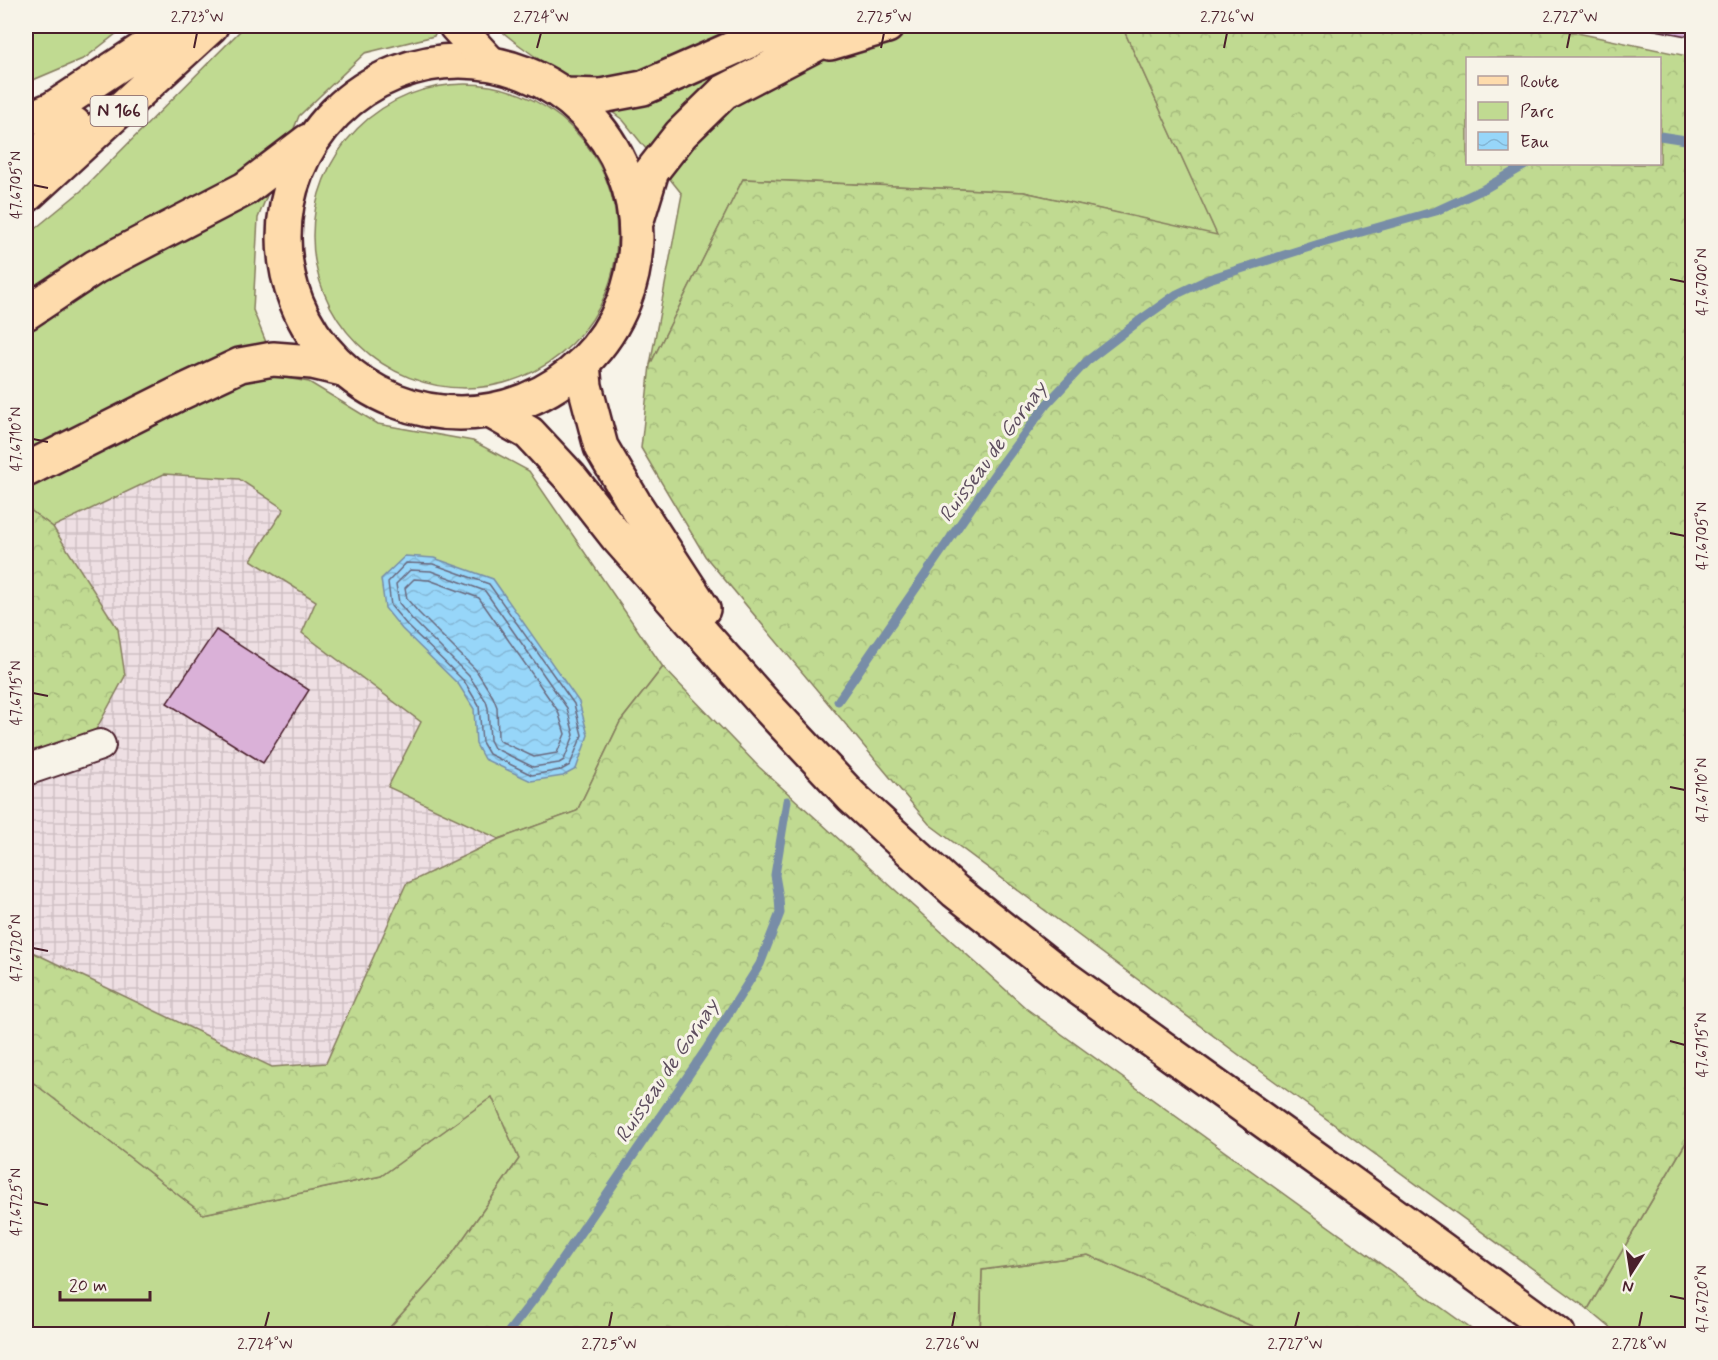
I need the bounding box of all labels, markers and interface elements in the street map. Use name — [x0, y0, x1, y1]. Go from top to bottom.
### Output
text: 2.723°W — [171, 8, 223, 28]
text: 2.724°W — [513, 8, 569, 28]
text: 2.725°W — [857, 8, 911, 28]
text: 2.726°W — [1200, 8, 1254, 28]
text: 2.727°W — [1543, 8, 1597, 28]
legend — [1466, 57, 1661, 165]
text: Route — [1520, 70, 1559, 94]
road number: N 166 — [90, 96, 148, 126]
text: Parc — [1520, 100, 1554, 124]
text: Eau — [1520, 130, 1549, 154]
text: 47.6705°N — [7, 151, 27, 219]
text: 47.6700°N — [1693, 248, 1713, 316]
water label: Ruisseau de Gornay — [932, 375, 1054, 528]
text: 47.6710°N — [7, 407, 27, 471]
text: 47.6705°N — [1693, 502, 1713, 570]
text: 47.6715°N — [7, 661, 27, 725]
text: 47.6710°N — [1693, 758, 1713, 822]
text: 47.6720°N — [7, 914, 27, 982]
water label: Ruisseau de Gornay — [609, 993, 726, 1148]
text: 47.6715°N — [1693, 1013, 1713, 1077]
text: 47.6725°N — [7, 1168, 27, 1236]
north arrow — [1601, 1243, 1661, 1303]
scale bar — [60, 1264, 150, 1302]
text: 47.6720°N — [1693, 1265, 1713, 1333]
text: 20 m — [69, 1274, 107, 1298]
text: N — [1621, 1275, 1636, 1298]
text: 2.724°W — [237, 1335, 293, 1355]
text: 2.725°W — [582, 1335, 636, 1355]
text: 2.726°W — [925, 1335, 979, 1355]
text: 2.727°W — [1268, 1335, 1322, 1355]
text: 2.728°W — [1612, 1335, 1666, 1355]

